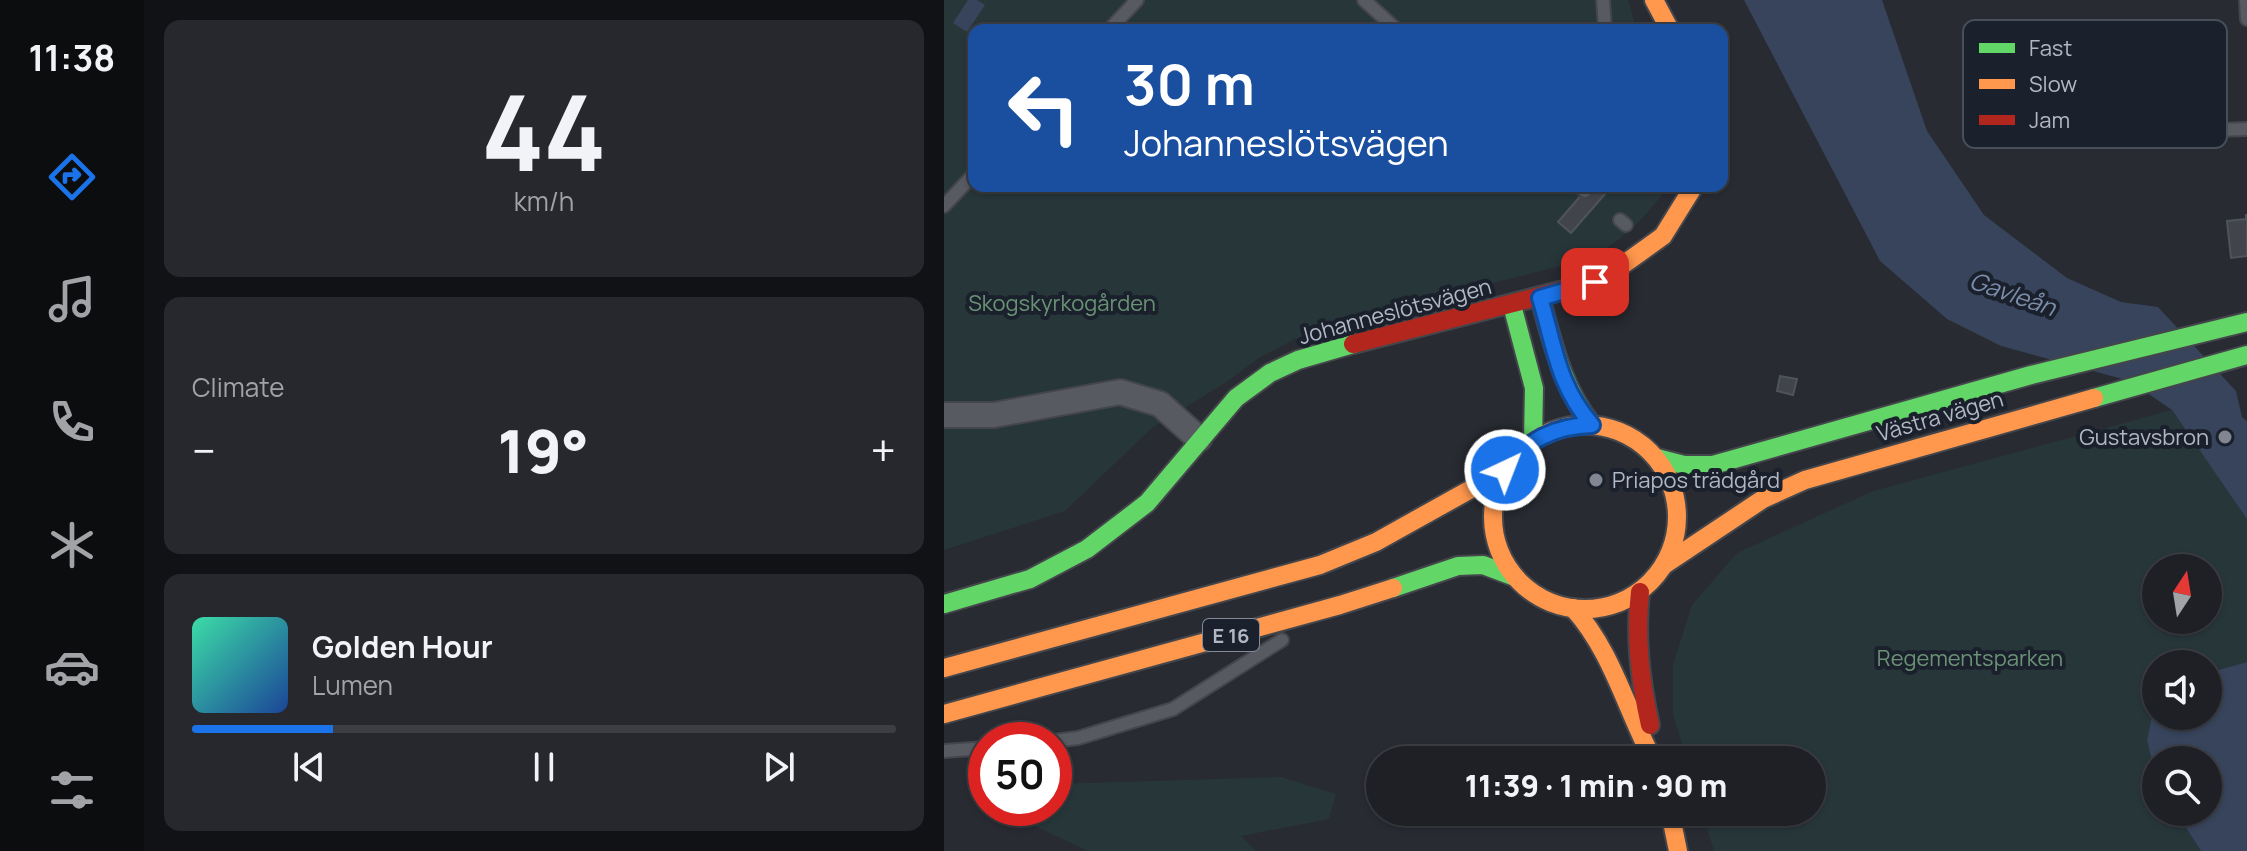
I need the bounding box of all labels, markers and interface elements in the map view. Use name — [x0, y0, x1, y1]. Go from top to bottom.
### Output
legend — [1963, 20, 2227, 148]
text: 11:38 — [29, 33, 115, 82]
text: Fast — [2029, 33, 2072, 63]
text: 30 m — [1124, 45, 1255, 122]
icon: left — [992, 56, 1096, 160]
text: 44 — [481, 60, 607, 202]
text: Slow — [2029, 69, 2077, 99]
text: Jam — [2029, 105, 2070, 135]
text: Johanneslötsvägen — [1124, 118, 1449, 167]
icon: directions — [44, 149, 100, 205]
text: km/h — [514, 183, 574, 219]
pin — [1561, 248, 1629, 316]
icon: arrive — [1573, 260, 1617, 304]
water label: Gavleån — [1966, 263, 2061, 323]
icon: music — [44, 271, 100, 327]
street label: Johanneslötsvägen — [1295, 271, 1495, 351]
park label: Skogskyrkogården — [968, 288, 1156, 318]
text: Climate — [192, 369, 284, 405]
street label: Västra vägen — [1873, 384, 2007, 448]
icon: phone — [44, 394, 100, 450]
text: 19° — [497, 409, 589, 491]
text: − — [192, 420, 216, 480]
text: + — [871, 420, 896, 480]
place label: Gustavsbron — [2079, 422, 2209, 452]
position arrow — [1463, 428, 1547, 512]
marker: Gustavsbron — [2216, 428, 2234, 446]
place label: Priapos trädgård — [1612, 465, 1780, 495]
marker: Priapos trädgård — [1587, 471, 1605, 489]
icon: climate — [44, 517, 100, 573]
north arrow — [2142, 554, 2222, 634]
map controls — [2142, 554, 2222, 826]
road number: E 16 — [1203, 619, 1259, 651]
text: Golden Hour — [312, 626, 493, 667]
icon: car — [44, 639, 100, 695]
park label: Regementsparken — [1877, 643, 2063, 673]
button: sound — [2142, 650, 2222, 730]
text: Lumen — [312, 667, 393, 703]
speed limit sign: 50 — [968, 722, 1072, 826]
icon: previous — [287, 745, 331, 789]
icon: pause — [522, 745, 566, 789]
icon: next — [757, 745, 801, 789]
button: search — [2142, 746, 2222, 826]
icon: filters — [44, 762, 100, 818]
text: 11:39 · 1 min · 90 m — [1465, 765, 1727, 806]

